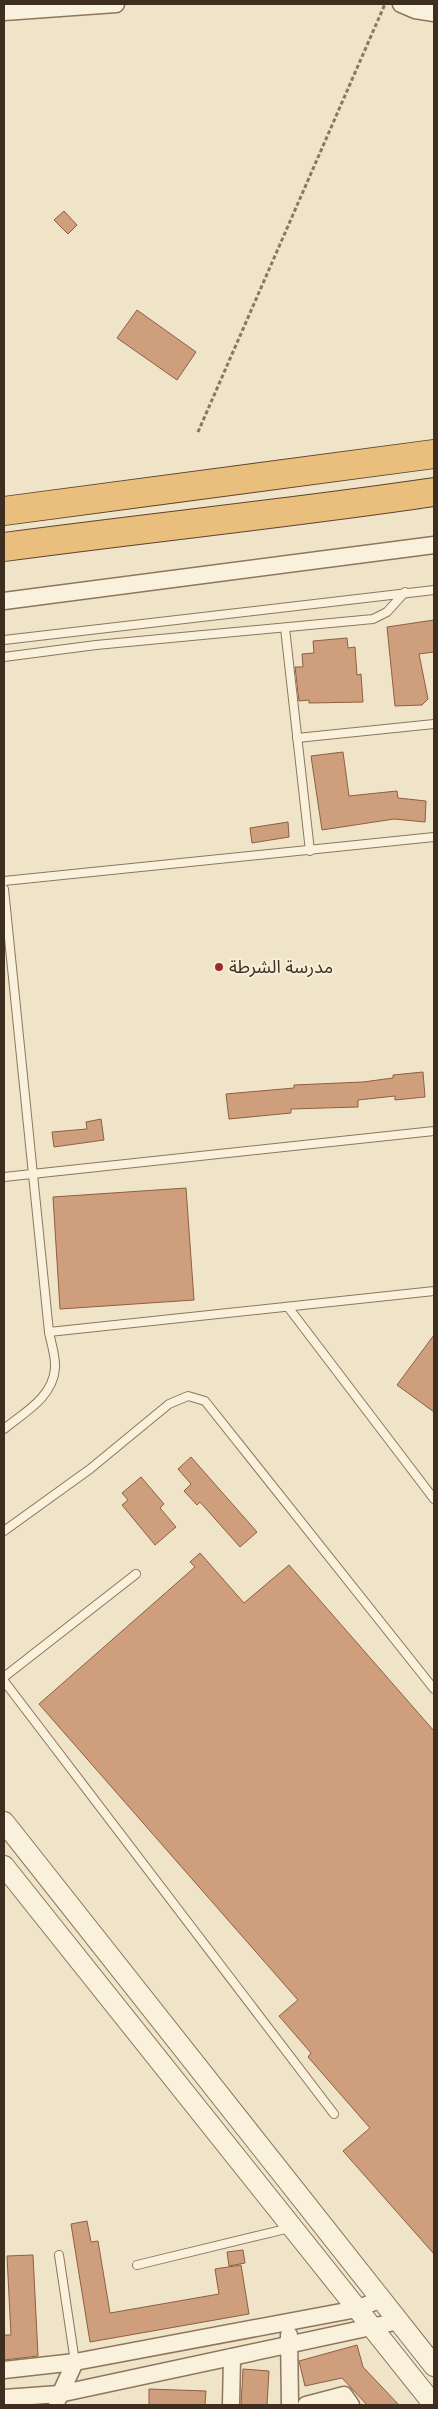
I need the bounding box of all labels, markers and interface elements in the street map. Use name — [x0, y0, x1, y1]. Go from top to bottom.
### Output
place label: مدرسة الشرطة — [229, 957, 333, 978]
marker: مدرسة الشرطة — [213, 961, 225, 973]

